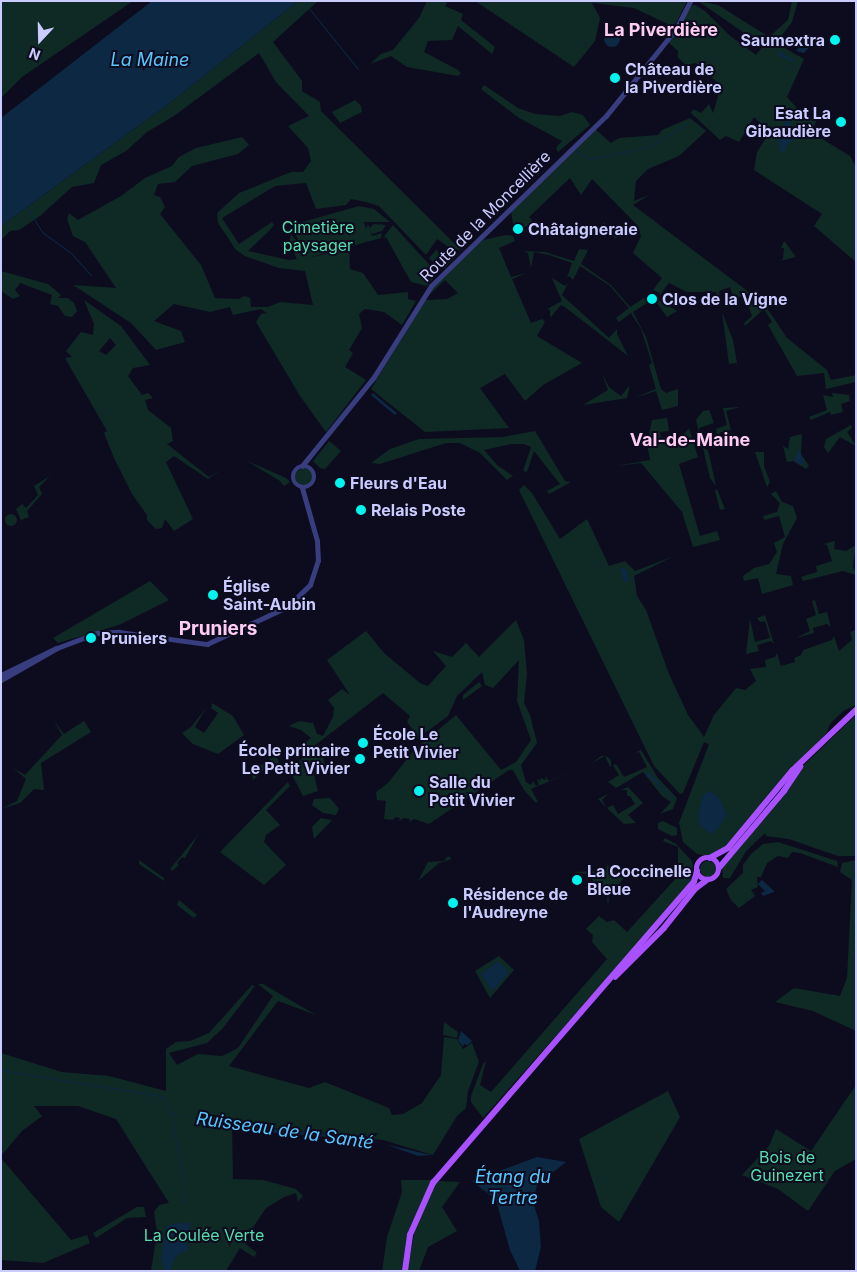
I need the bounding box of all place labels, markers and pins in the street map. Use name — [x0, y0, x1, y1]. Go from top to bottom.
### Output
place label: Saumextra — [741, 30, 825, 50]
marker: Saumextra — [829, 34, 841, 46]
place label: Château de la Piverdière — [625, 59, 722, 97]
marker: Château de la Piverdière — [609, 72, 621, 84]
place label: Esat La Gibaudière — [746, 103, 831, 141]
marker: Esat La Gibaudière — [835, 116, 847, 128]
place label: Châtaigneraie — [528, 219, 638, 239]
marker: Châtaigneraie — [512, 223, 524, 235]
place label: Clos de la Vigne — [662, 289, 787, 309]
marker: Clos de la Vigne — [646, 293, 658, 305]
place label: Fleurs d'Eau — [350, 473, 447, 493]
marker: Fleurs d'Eau — [334, 477, 346, 489]
place label: Relais Poste — [371, 500, 466, 520]
marker: Relais Poste — [355, 504, 367, 516]
place label: Église Saint-Aubin — [223, 576, 316, 614]
marker: Église Saint-Aubin — [207, 589, 219, 601]
place label: Pruniers — [101, 628, 167, 648]
marker: Pruniers — [85, 632, 97, 644]
place label: École Le Petit Vivier — [373, 724, 459, 762]
marker: École Le Petit Vivier — [357, 737, 369, 749]
place label: École primaire Le Petit Vivier — [238, 740, 350, 778]
marker: École primaire Le Petit Vivier — [354, 753, 366, 765]
place label: Salle du Petit Vivier — [429, 772, 515, 810]
marker: Salle du Petit Vivier — [413, 785, 425, 797]
place label: La Coccinelle Bleue — [587, 861, 692, 899]
marker: La Coccinelle Bleue — [571, 874, 583, 886]
place label: Résidence de l'Audreyne — [463, 884, 568, 922]
marker: Résidence de l'Audreyne — [447, 897, 459, 909]

